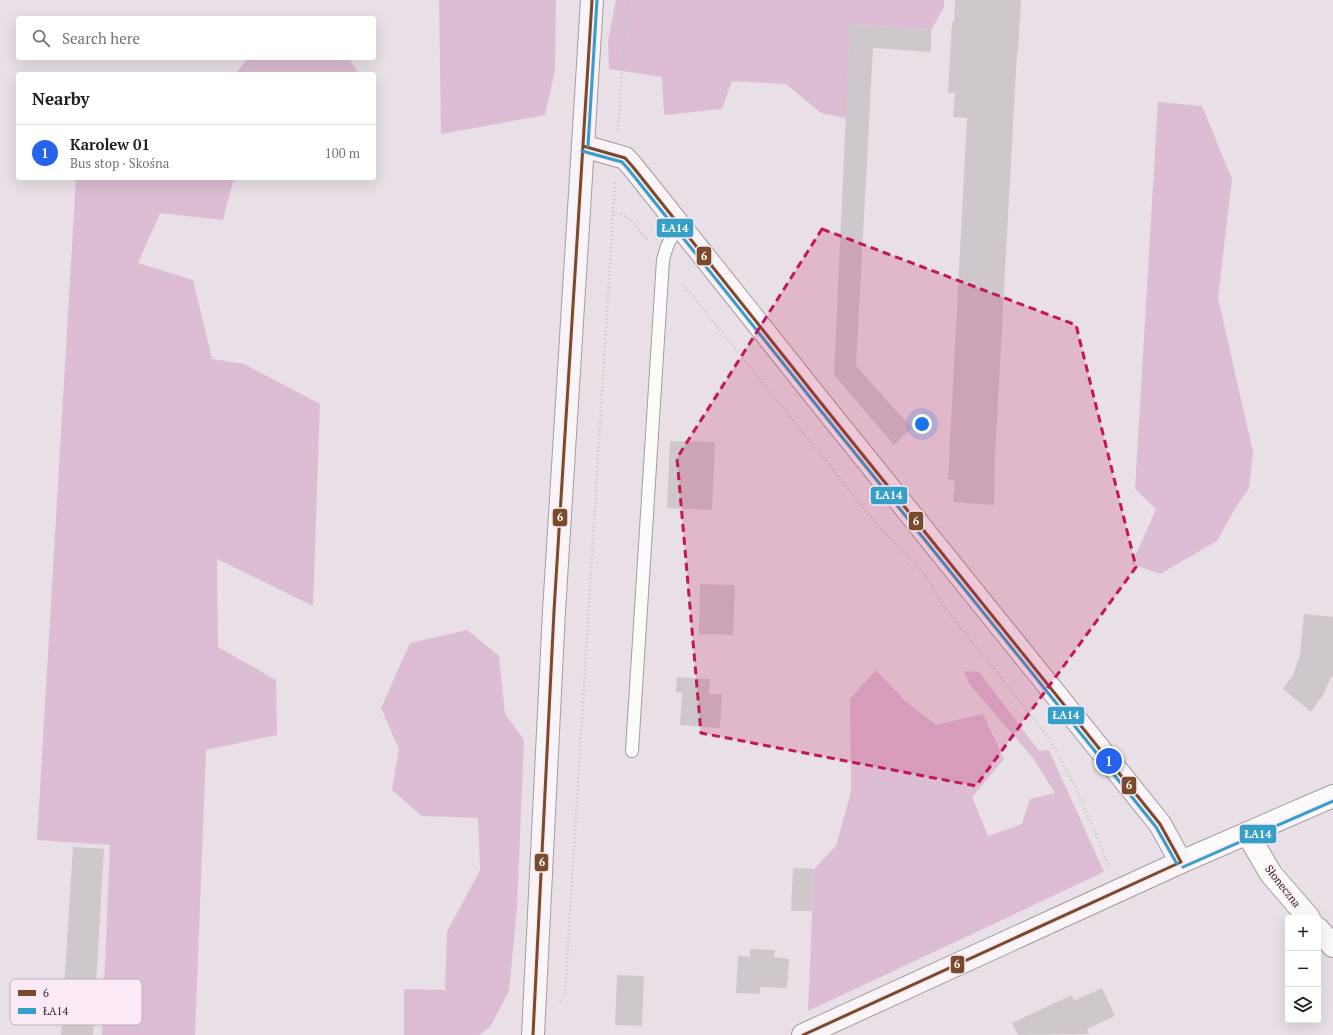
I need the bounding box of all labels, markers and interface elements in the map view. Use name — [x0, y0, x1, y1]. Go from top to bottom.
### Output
search box — [16, 16, 376, 60]
icon: search — [30, 27, 52, 49]
text: Search here — [62, 28, 140, 48]
text: Nearby — [32, 87, 90, 110]
text: Karolew 01 — [70, 134, 150, 154]
text: 1 — [41, 144, 49, 162]
text: 100 m — [325, 144, 360, 162]
text: Bus stop · Skośna — [70, 154, 169, 172]
line badge: ŁA14 — [656, 218, 694, 238]
text: ŁA14 — [662, 221, 689, 235]
line badge: 6 — [696, 246, 712, 266]
text: 6 — [701, 249, 707, 263]
your location — [912, 414, 932, 434]
line badge: ŁA14 — [870, 486, 908, 505]
text: ŁA14 — [876, 488, 903, 502]
line badge: 6 — [552, 508, 568, 527]
text: 6 — [557, 510, 563, 524]
line badge: 6 — [908, 511, 924, 531]
text: 6 — [913, 514, 919, 528]
line badge: ŁA14 — [1047, 706, 1085, 725]
text: ŁA14 — [1053, 708, 1080, 722]
pin: 1 — [1096, 746, 1122, 776]
line badge: 6 — [1121, 776, 1137, 795]
text: 6 — [1126, 778, 1132, 792]
line badge: ŁA14 — [1239, 824, 1277, 844]
text: ŁA14 — [1245, 827, 1272, 841]
line badge: 6 — [534, 853, 549, 872]
text: 6 — [539, 855, 545, 869]
street label: Słoneczna — [1262, 862, 1304, 910]
map controls — [1285, 915, 1321, 1023]
button: + — [1285, 915, 1321, 951]
button: − — [1285, 951, 1321, 987]
line badge: 6 — [950, 955, 965, 974]
text: 6 — [954, 957, 960, 971]
legend — [10, 979, 142, 1025]
text: 6 — [43, 986, 49, 1000]
button: layers — [1285, 987, 1321, 1023]
text: ŁA14 — [43, 1004, 68, 1018]

